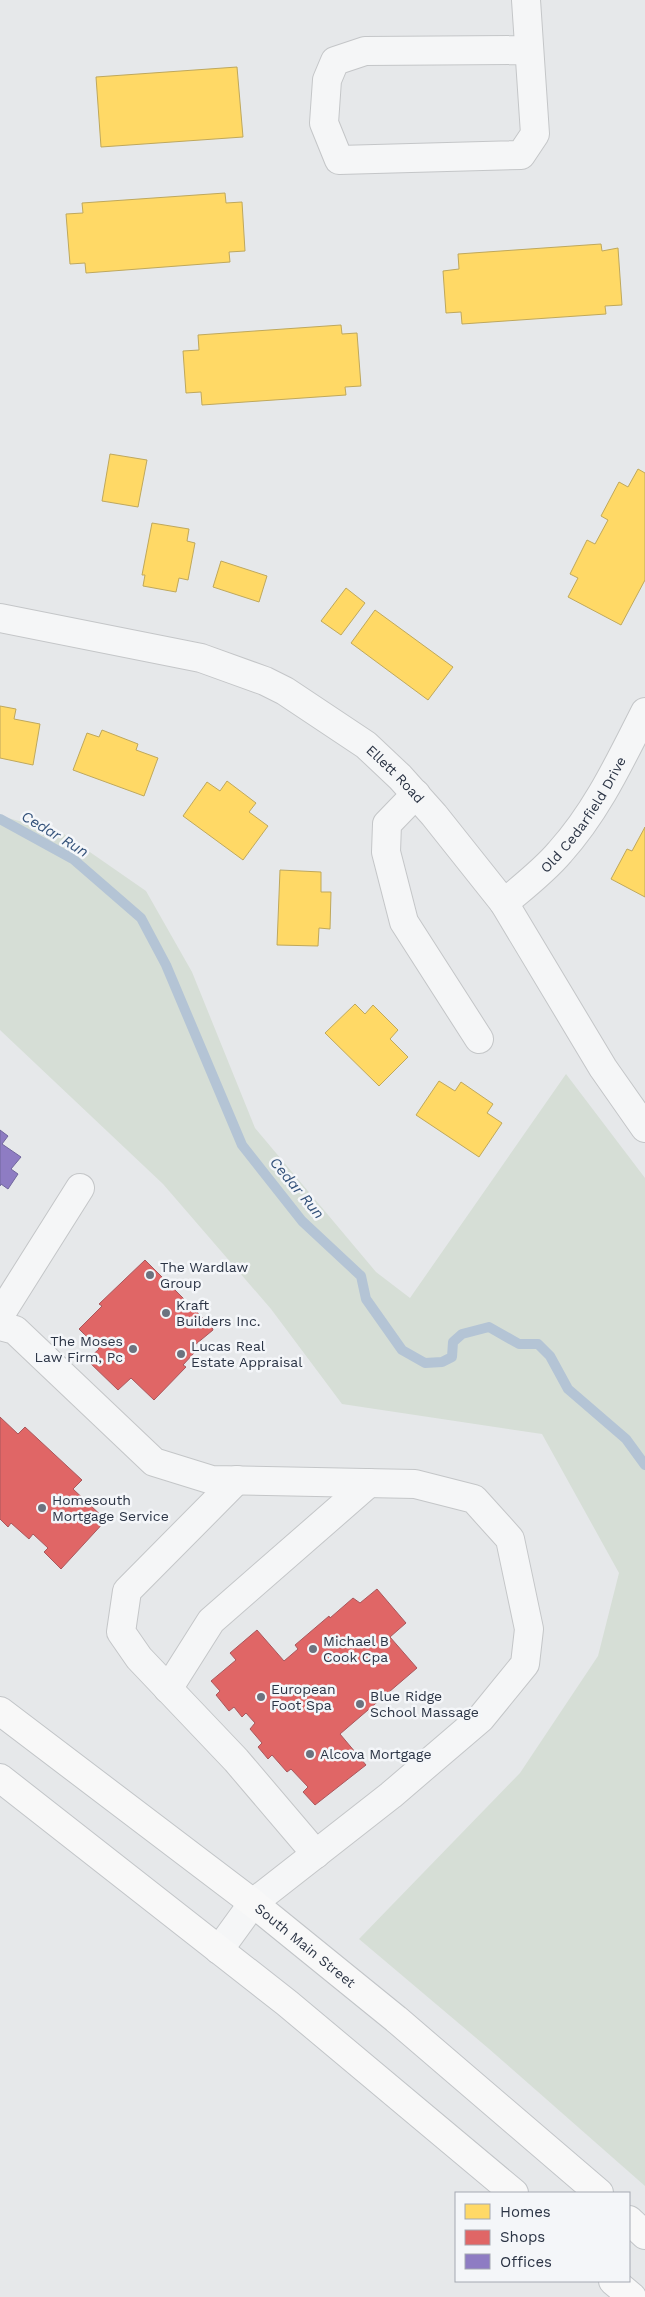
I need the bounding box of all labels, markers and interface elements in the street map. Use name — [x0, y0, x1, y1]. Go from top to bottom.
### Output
street label: Ellett Road — [363, 742, 427, 806]
street label: Old Cedarfield Drive — [537, 754, 629, 876]
water label: Cedar Run — [18, 807, 92, 861]
water label: Cedar Run — [266, 1154, 328, 1222]
place label: The Wardlaw Group — [160, 1259, 248, 1291]
marker: The Wardlaw Group — [144, 1269, 156, 1281]
place label: Kraft Builders Inc. — [176, 1297, 261, 1329]
marker: Kraft Builders Inc. — [160, 1307, 172, 1319]
place label: The Moses Law Firm, Pc — [35, 1333, 123, 1365]
place label: Lucas Real Estate Appraisal — [191, 1338, 303, 1370]
marker: The Moses Law Firm, Pc — [127, 1343, 139, 1355]
marker: Lucas Real Estate Appraisal — [175, 1348, 187, 1360]
place label: Homesouth Mortgage Service — [52, 1492, 169, 1524]
marker: Homesouth Mortgage Service — [36, 1502, 48, 1514]
place label: Michael B Cook Cpa — [323, 1633, 389, 1665]
marker: Michael B Cook Cpa — [307, 1643, 319, 1655]
place label: European Foot Spa — [271, 1681, 336, 1713]
place label: Blue Ridge School Massage — [370, 1688, 479, 1720]
marker: European Foot Spa — [255, 1691, 267, 1703]
marker: Blue Ridge School Massage — [354, 1698, 366, 1710]
place label: Alcova Mortgage — [320, 1746, 432, 1762]
marker: Alcova Mortgage — [304, 1748, 316, 1760]
street label: South Main Street — [252, 1900, 359, 1991]
legend — [455, 2192, 630, 2282]
text: Homes — [500, 2203, 551, 2221]
text: Shops — [500, 2228, 545, 2246]
text: Offices — [500, 2253, 552, 2271]

